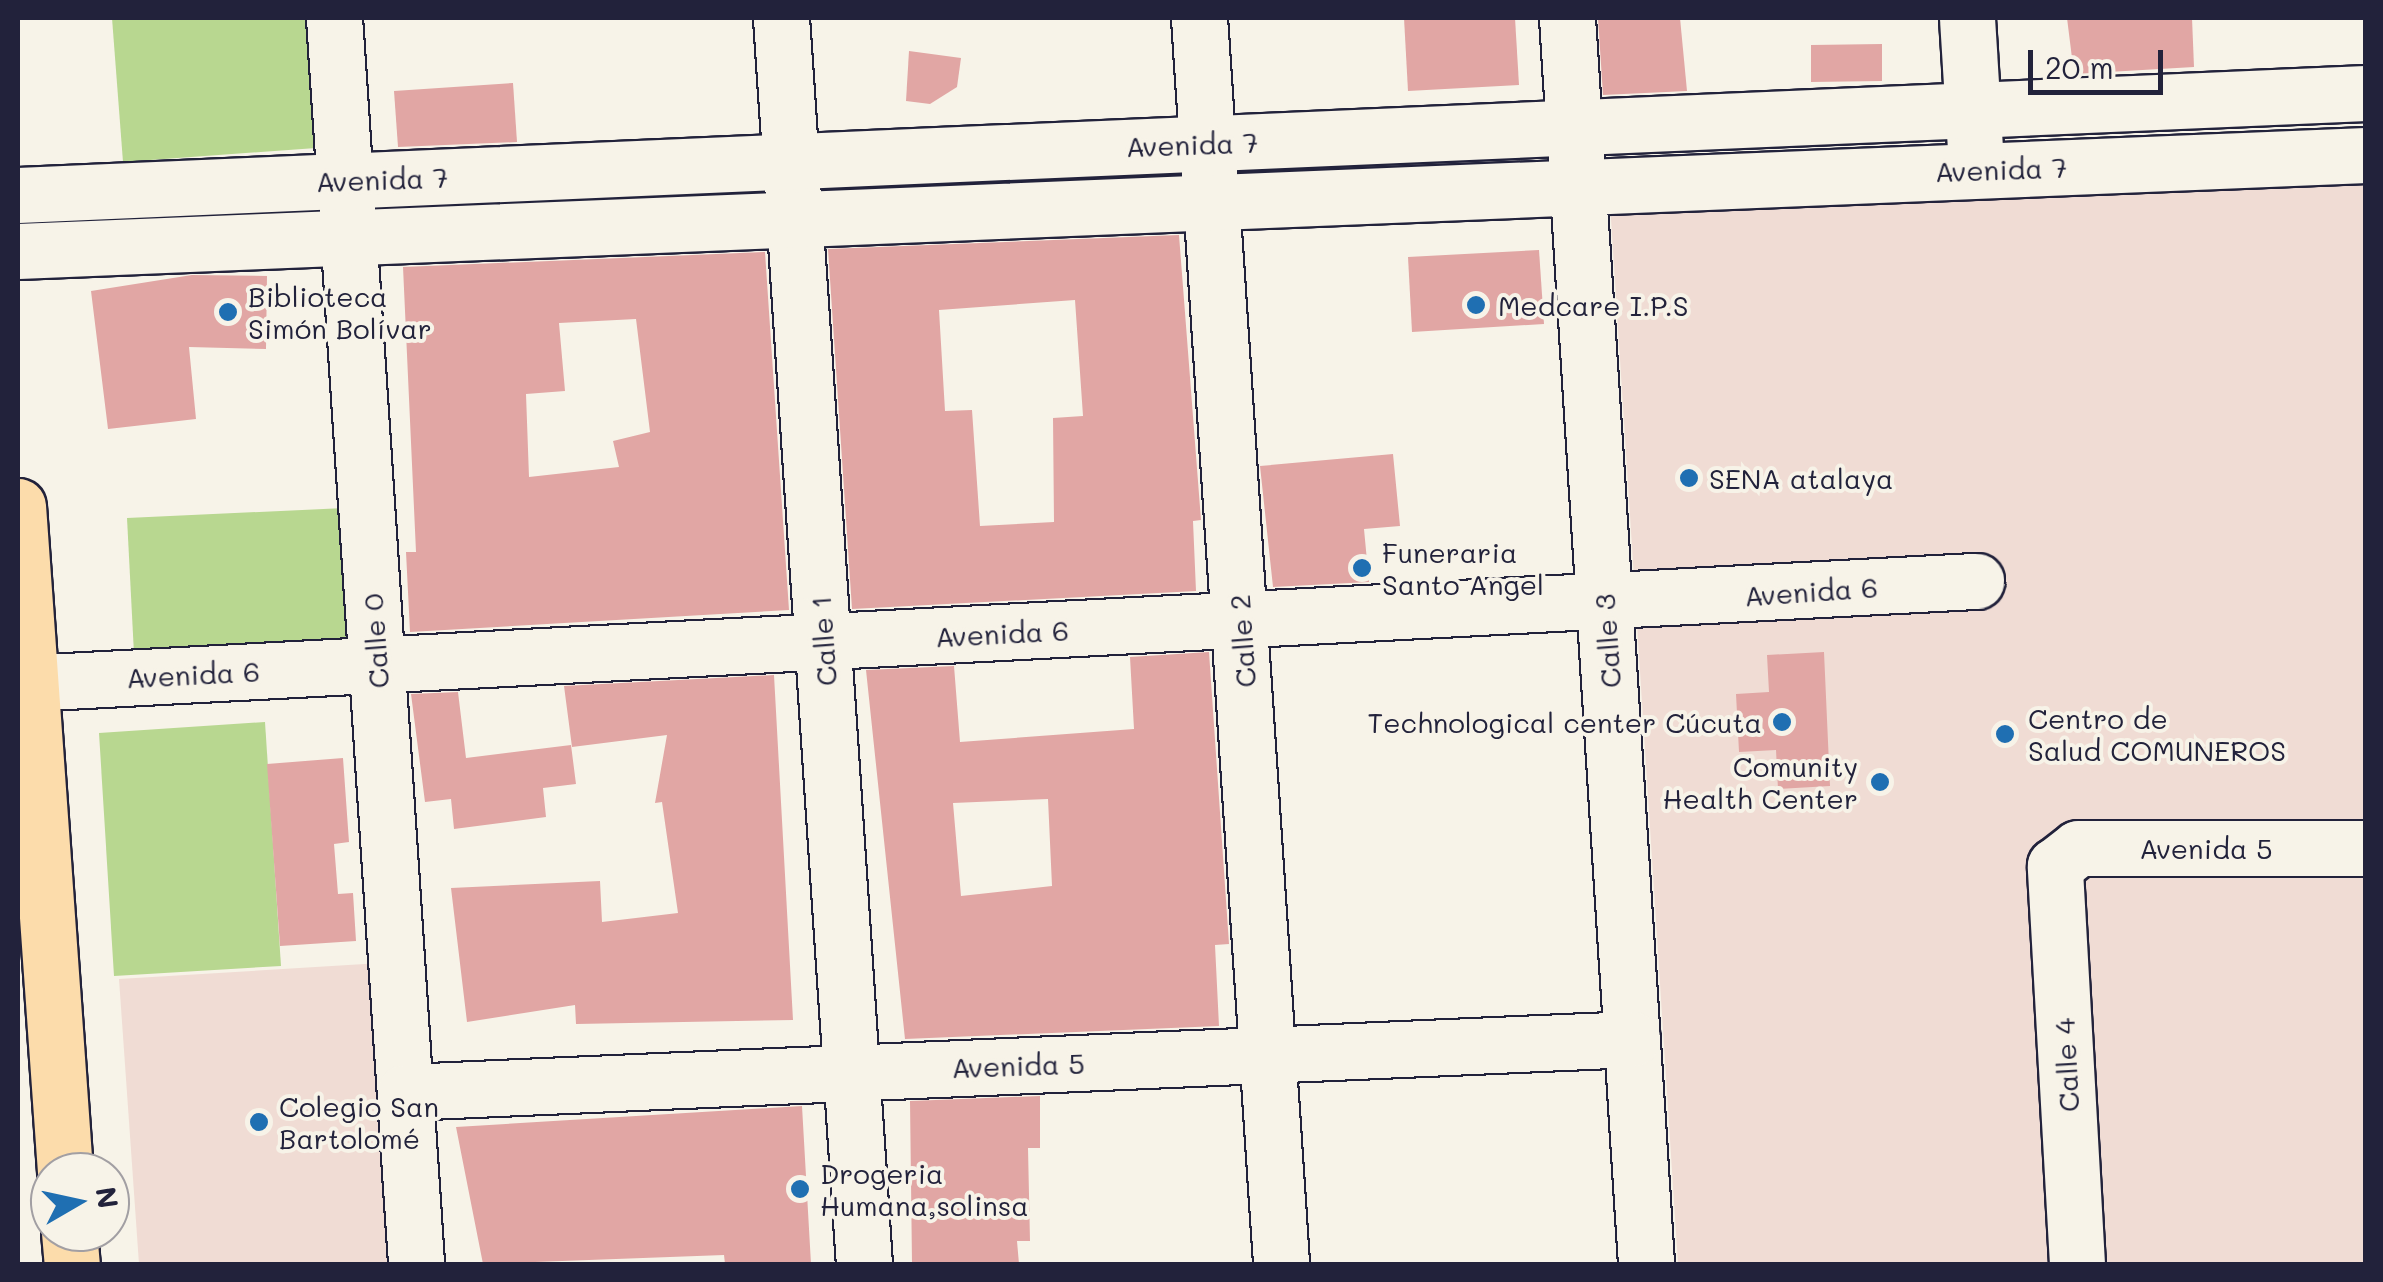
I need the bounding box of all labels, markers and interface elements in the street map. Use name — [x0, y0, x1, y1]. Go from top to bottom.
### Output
scale bar — [2033, 30, 2168, 92]
text: 20 m — [2045, 47, 2114, 87]
street label: Avenida 7 — [1125, 125, 1259, 163]
street label: Avenida 7 — [1934, 150, 2068, 188]
street label: Avenida 7 — [315, 160, 449, 198]
place label: Biblioteca Simón Bolívar — [248, 279, 432, 345]
place label: Medcare I.P.S — [1498, 288, 1689, 322]
marker: Medcare I.P.S — [1463, 292, 1489, 318]
marker: Biblioteca Simón Bolívar — [217, 301, 239, 323]
place label: SENA atalaya — [1709, 461, 1894, 495]
marker: SENA atalaya — [1678, 467, 1700, 489]
place label: Funeraria Santo Angel — [1382, 535, 1544, 601]
marker: Funeraria Santo Angel — [1351, 557, 1373, 579]
street label: Avenida 6 — [1743, 570, 1879, 612]
street label: Calle 0 — [355, 592, 395, 690]
street label: Calle 2 — [1222, 593, 1262, 689]
street label: Calle 3 — [1587, 593, 1627, 689]
street label: Calle 1 — [803, 595, 843, 687]
street label: Avenida 6 — [934, 613, 1070, 653]
street label: Avenida 6 — [125, 654, 261, 694]
place label: Centro de Salud COMUNEROS — [2028, 701, 2286, 767]
place label: Technological center Cúcuta — [1368, 705, 1762, 739]
marker: Technological center Cúcuta — [1771, 711, 1793, 733]
marker: Centro de Salud COMUNEROS — [1992, 721, 2018, 747]
place label: Comunity Health Center — [1663, 749, 1858, 815]
marker: Comunity Health Center — [1867, 769, 1893, 795]
street label: Avenida 5 — [2139, 831, 2273, 865]
street label: Calle 4 — [2047, 1017, 2085, 1113]
street label: Avenida 5 — [951, 1046, 1085, 1084]
place label: Colegio San Bartolomé — [279, 1089, 439, 1155]
marker: Colegio San Bartolomé — [248, 1111, 270, 1133]
north arrow — [30, 1152, 130, 1252]
place label: Drogeria Humana,solinsa — [820, 1156, 1029, 1222]
marker: Drogeria Humana,solinsa — [789, 1178, 811, 1200]
text: N — [88, 1184, 127, 1211]

